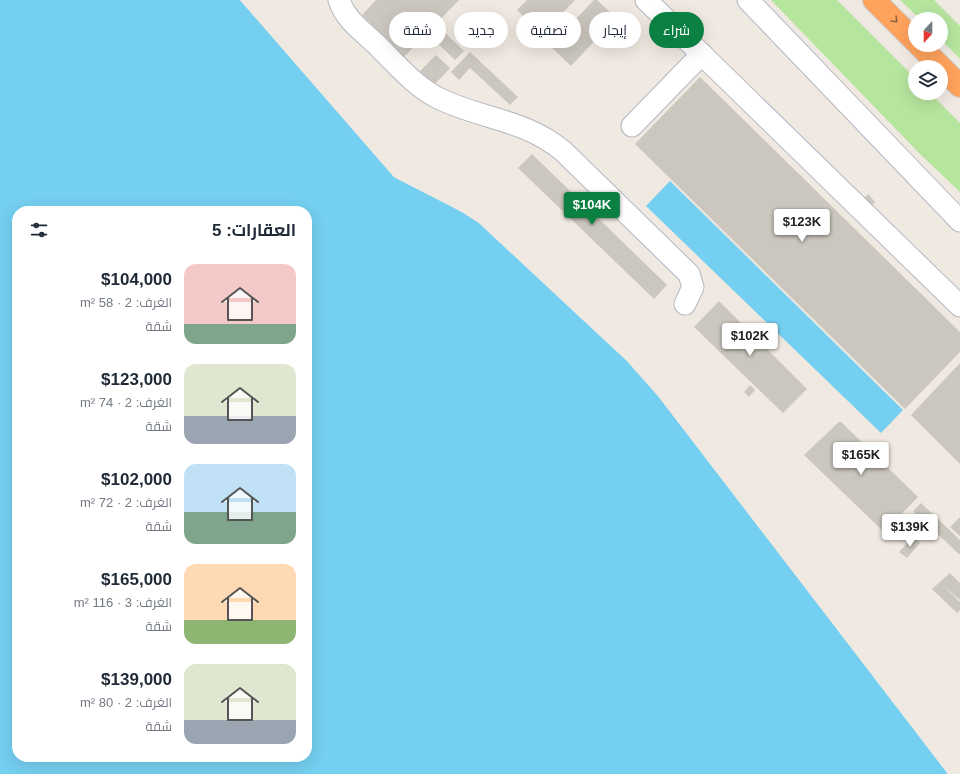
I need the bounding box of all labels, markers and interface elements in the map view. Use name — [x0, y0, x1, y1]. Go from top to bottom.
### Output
chip: شقة — [389, 12, 446, 48]
chip: جديد — [454, 12, 508, 48]
chip: تصفية — [516, 12, 581, 48]
chip: إيجار — [589, 12, 641, 48]
chip: شراء — [649, 12, 704, 48]
north arrow — [908, 12, 948, 52]
map controls — [908, 12, 948, 100]
one-way arrow — [890, 15, 898, 23]
button: layers — [908, 60, 948, 100]
pin: $104K — [564, 192, 620, 226]
text: $104K — [573, 197, 611, 212]
pin: $123K — [774, 209, 830, 243]
text: $123K — [783, 214, 821, 229]
icon: filters — [28, 219, 50, 241]
text: العقارات: 5 — [212, 221, 296, 240]
text: $104,000 — [101, 270, 172, 289]
icon: home — [216, 280, 264, 328]
text: الغرف: 2 · 58 m² — [80, 295, 172, 310]
text: شقة — [145, 319, 172, 334]
pin: $102K — [722, 323, 778, 357]
text: $102K — [731, 328, 769, 343]
text: $123,000 — [101, 370, 172, 389]
icon: home — [216, 380, 264, 428]
text: الغرف: 2 · 74 m² — [80, 395, 172, 410]
text: شقة — [145, 419, 172, 434]
pin: $165K — [833, 442, 889, 476]
text: $165K — [842, 447, 880, 462]
text: $102,000 — [101, 470, 172, 489]
icon: home — [216, 480, 264, 528]
text: الغرف: 2 · 72 m² — [80, 495, 172, 510]
pin: $139K — [882, 514, 938, 548]
text: شقة — [145, 519, 172, 534]
text: $139K — [891, 519, 929, 534]
text: $165,000 — [101, 570, 172, 589]
icon: home — [216, 580, 264, 628]
text: الغرف: 3 · 116 m² — [74, 595, 172, 610]
text: شقة — [145, 619, 172, 634]
text: $139,000 — [101, 670, 172, 689]
icon: home — [216, 680, 264, 728]
text: الغرف: 2 · 80 m² — [80, 695, 172, 710]
text: شقة — [145, 719, 172, 734]

